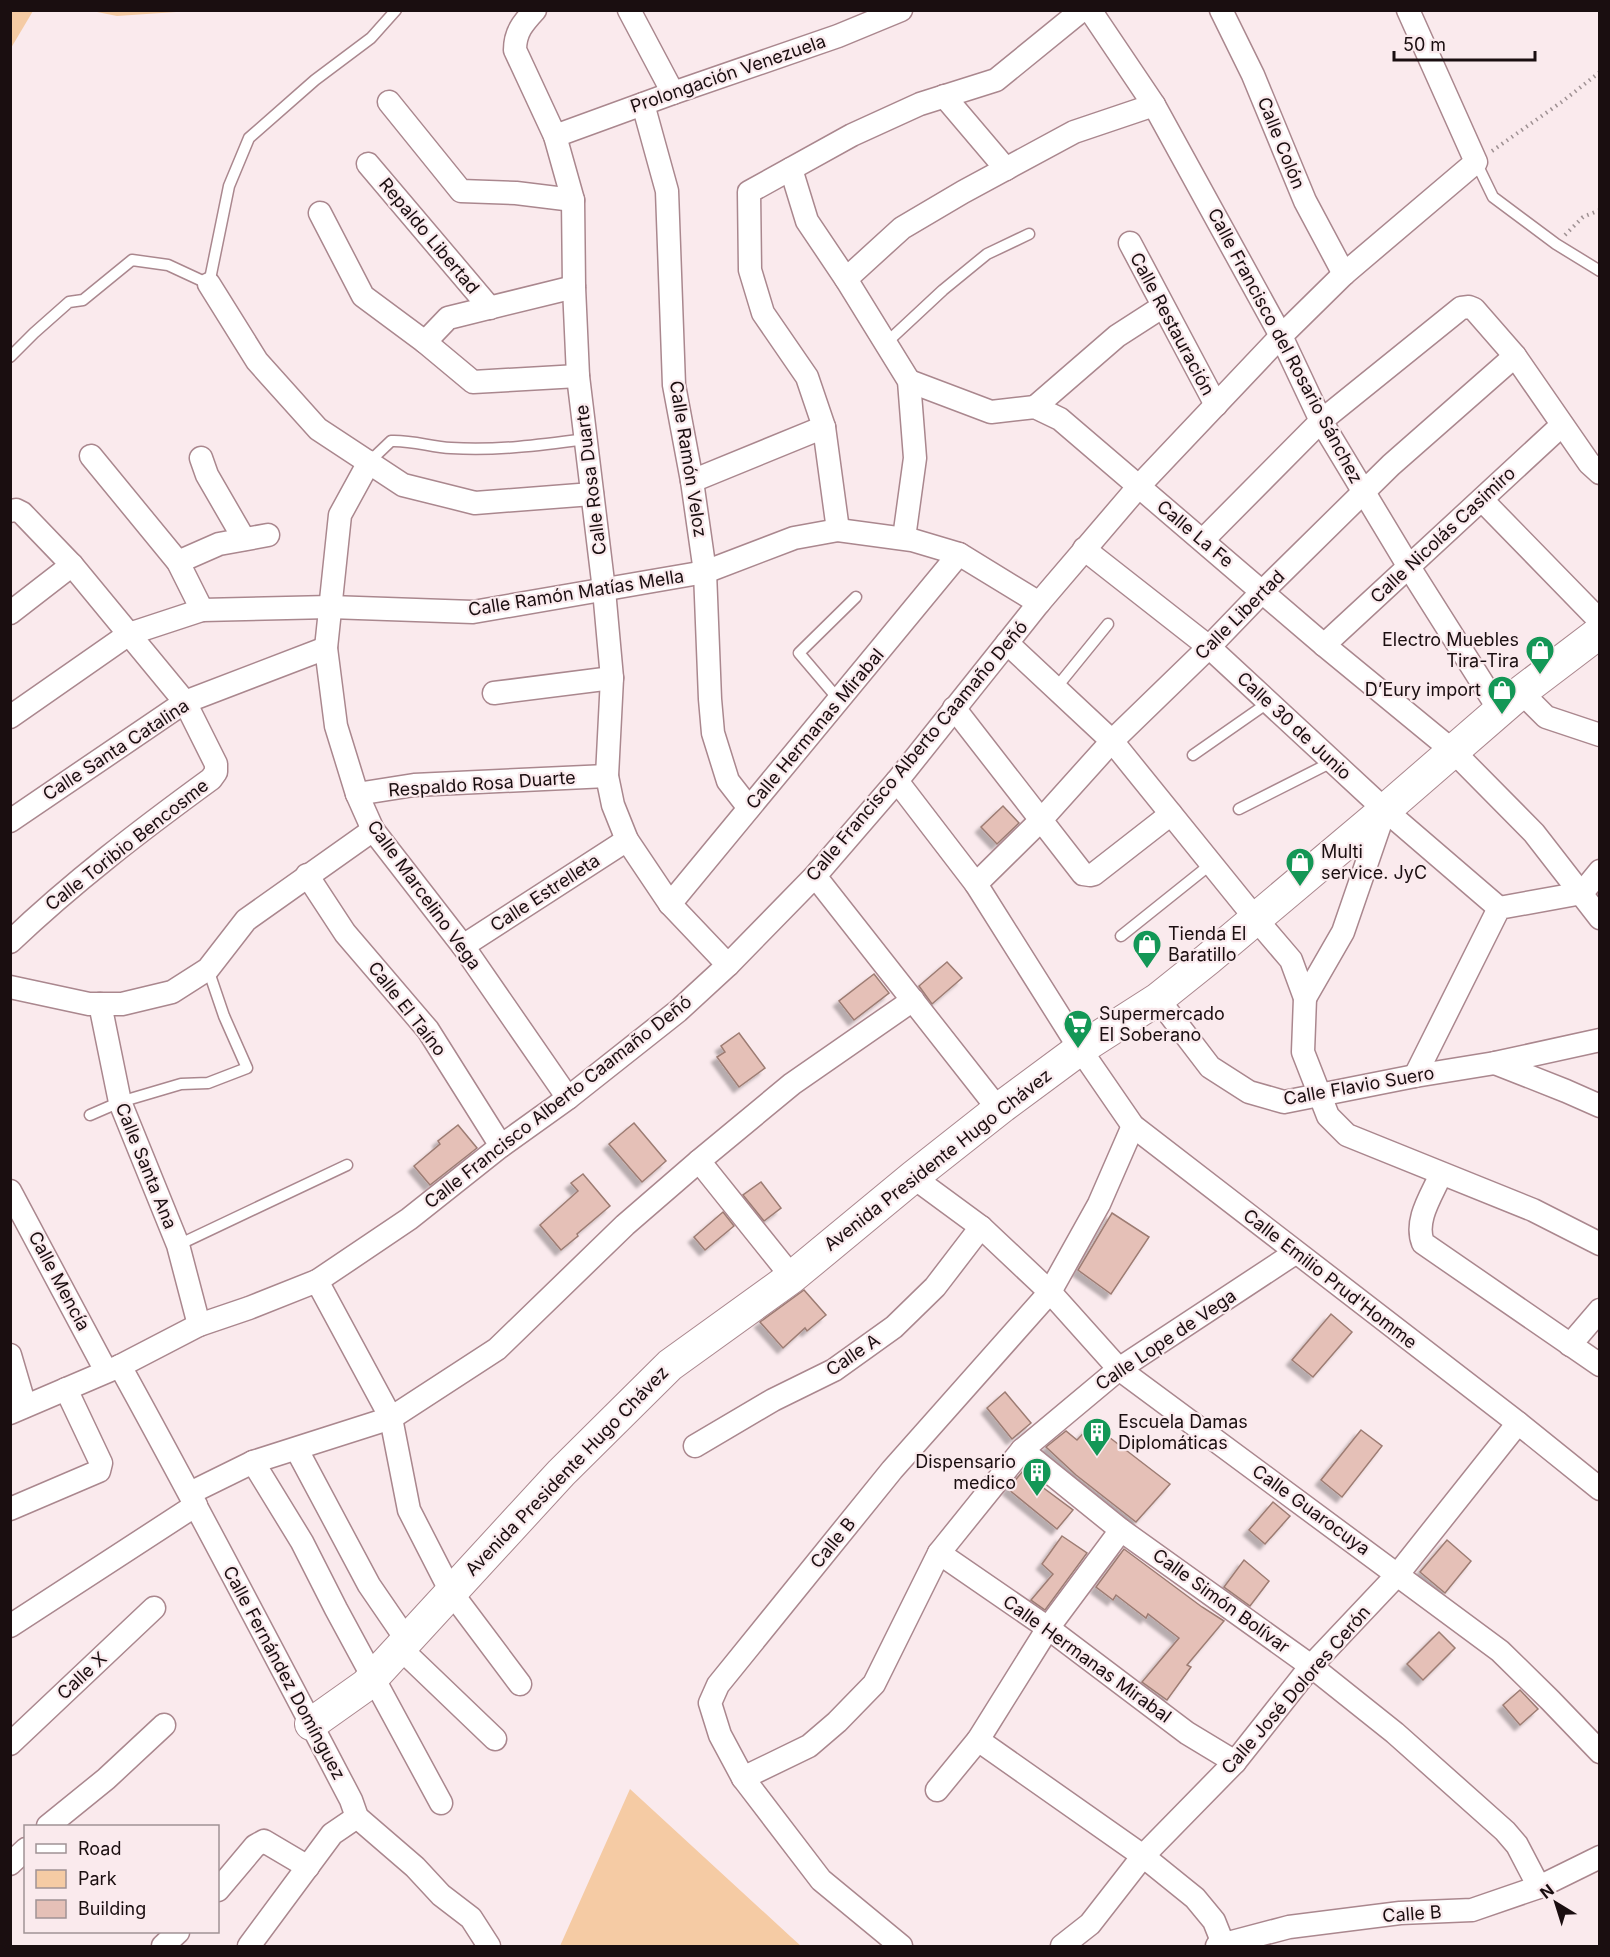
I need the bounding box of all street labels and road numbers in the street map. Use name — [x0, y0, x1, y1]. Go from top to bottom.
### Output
street label: Prolongación Venezuela — [627, 30, 828, 117]
street label: Calle Colón — [1254, 94, 1309, 192]
street label: Repaldo Libertad — [375, 174, 484, 298]
street label: Calle Francisco del Rosario Sánchez — [1204, 205, 1367, 487]
street label: Calle Restauración — [1126, 249, 1219, 399]
street label: Calle Ramón Veloz — [666, 379, 711, 539]
street label: Calle Rosa Duarte — [571, 404, 610, 556]
street label: Calle Nicolás Casimiro — [1366, 462, 1519, 607]
street label: Calle La Fe — [1153, 496, 1238, 572]
street label: Calle Ramón Matías Mella — [466, 565, 685, 620]
street label: Calle Libertad — [1191, 566, 1289, 664]
street label: Calle Francisco Alberto Caamaño Deñó — [802, 616, 1032, 885]
street label: Calle Hermanas Mirabal — [741, 644, 888, 813]
street label: Calle 30 de Junio — [1233, 667, 1356, 784]
street label: Calle Santa Catalina — [39, 695, 193, 805]
street label: Respaldo Rosa Duarte — [388, 766, 576, 801]
street label: Calle Toribio Bencosme — [41, 774, 212, 915]
street label: Calle Marcelino Vega — [363, 816, 486, 973]
street label: Calle Estrelleta — [486, 849, 603, 936]
street label: Calle El Taíno — [364, 957, 451, 1060]
street label: Calle Francisco Alberto Caamaño Deñó — [420, 991, 695, 1212]
street label: Calle Flavio Suero — [1282, 1062, 1436, 1109]
street label: Avenida Presidente Hugo Chávez — [820, 1064, 1056, 1255]
street label: Calle Santa Ana — [112, 1100, 181, 1232]
street label: Calle Emilio Prud'Homme — [1239, 1204, 1421, 1353]
street label: Calle Mencía — [24, 1227, 94, 1334]
street label: Calle Lope de Vega — [1092, 1285, 1240, 1394]
street label: Calle A — [822, 1329, 883, 1380]
street label: Avenida Presidente Hugo Chávez — [461, 1362, 672, 1580]
street label: Calle Guarocuya — [1248, 1460, 1374, 1559]
street label: Calle B — [806, 1513, 859, 1572]
street label: Calle Simón Bolívar — [1149, 1544, 1294, 1657]
street label: Calle Fernández Domínguez — [219, 1562, 350, 1783]
street label: Calle Hermanas Mirabal — [999, 1590, 1176, 1727]
street label: Calle José Dolores Cerón — [1217, 1601, 1374, 1778]
street label: Calle X — [53, 1648, 111, 1704]
street label: Calle B — [1382, 1901, 1442, 1926]

